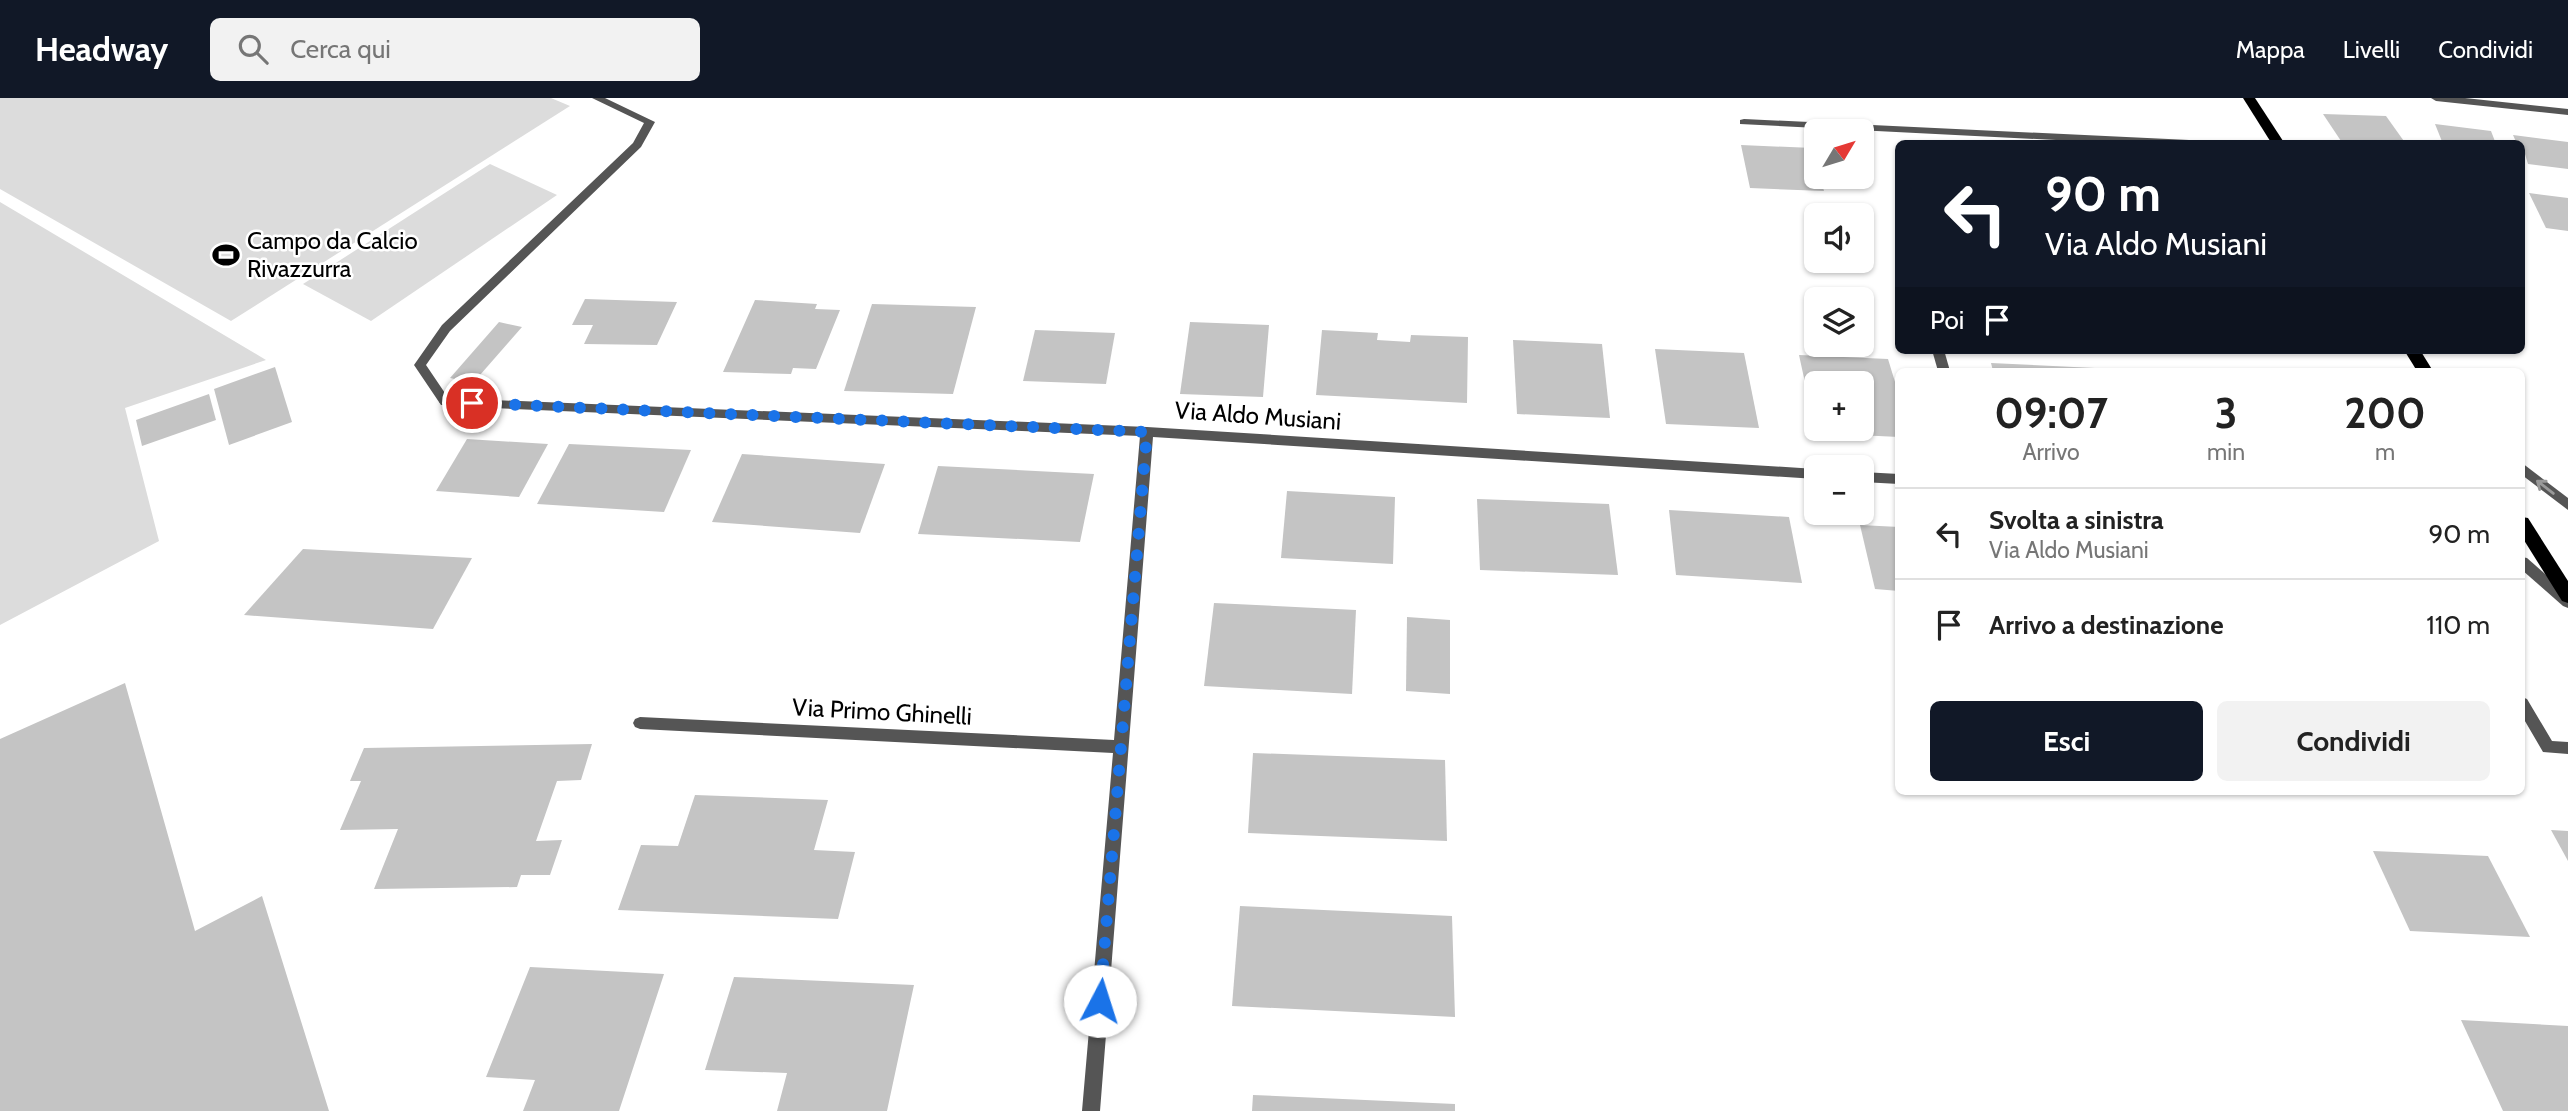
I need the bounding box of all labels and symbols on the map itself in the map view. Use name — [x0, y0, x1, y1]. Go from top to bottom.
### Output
north arrow — [1804, 119, 1874, 189]
place label: Campo da Calcio Rivazzurra — [247, 226, 418, 283]
sports icon: Campo da Calcio Rivazzurra — [211, 240, 241, 270]
pin — [442, 373, 502, 433]
street label: Via Aldo Musiani — [1174, 395, 1342, 436]
one-way arrow — [2536, 479, 2554, 494]
street label: Via Primo Ghinelli — [792, 692, 973, 731]
position arrow — [1063, 964, 1137, 1038]

